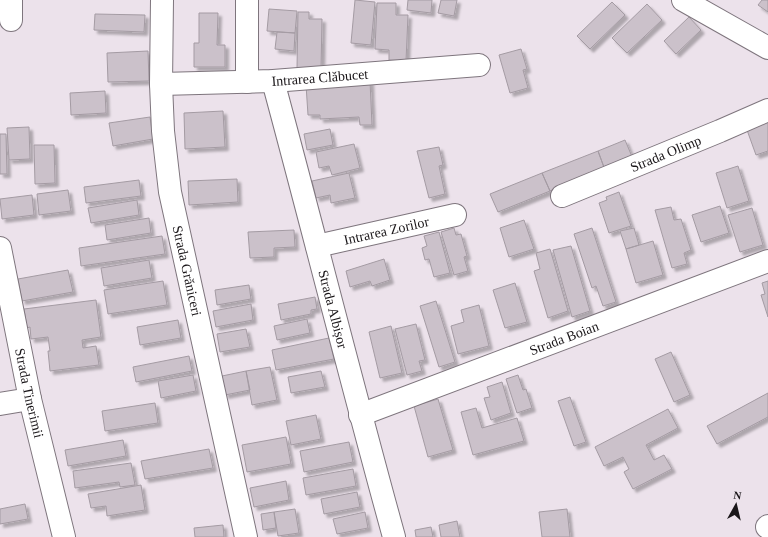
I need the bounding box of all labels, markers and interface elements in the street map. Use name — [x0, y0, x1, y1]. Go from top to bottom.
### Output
street label: Intrarea Clăbucet — [271, 67, 369, 89]
street label: Strada Olimp — [628, 133, 703, 175]
street label: Intrarea Zorilor — [342, 214, 431, 248]
street label: Strada Grăniceri — [170, 224, 204, 318]
street label: Strada Albișor — [315, 268, 350, 351]
street label: Strada Boian — [527, 319, 601, 358]
street label: Strada Tinerimii — [12, 347, 46, 440]
north arrow — [716, 485, 756, 525]
text: N — [733, 489, 742, 502]

